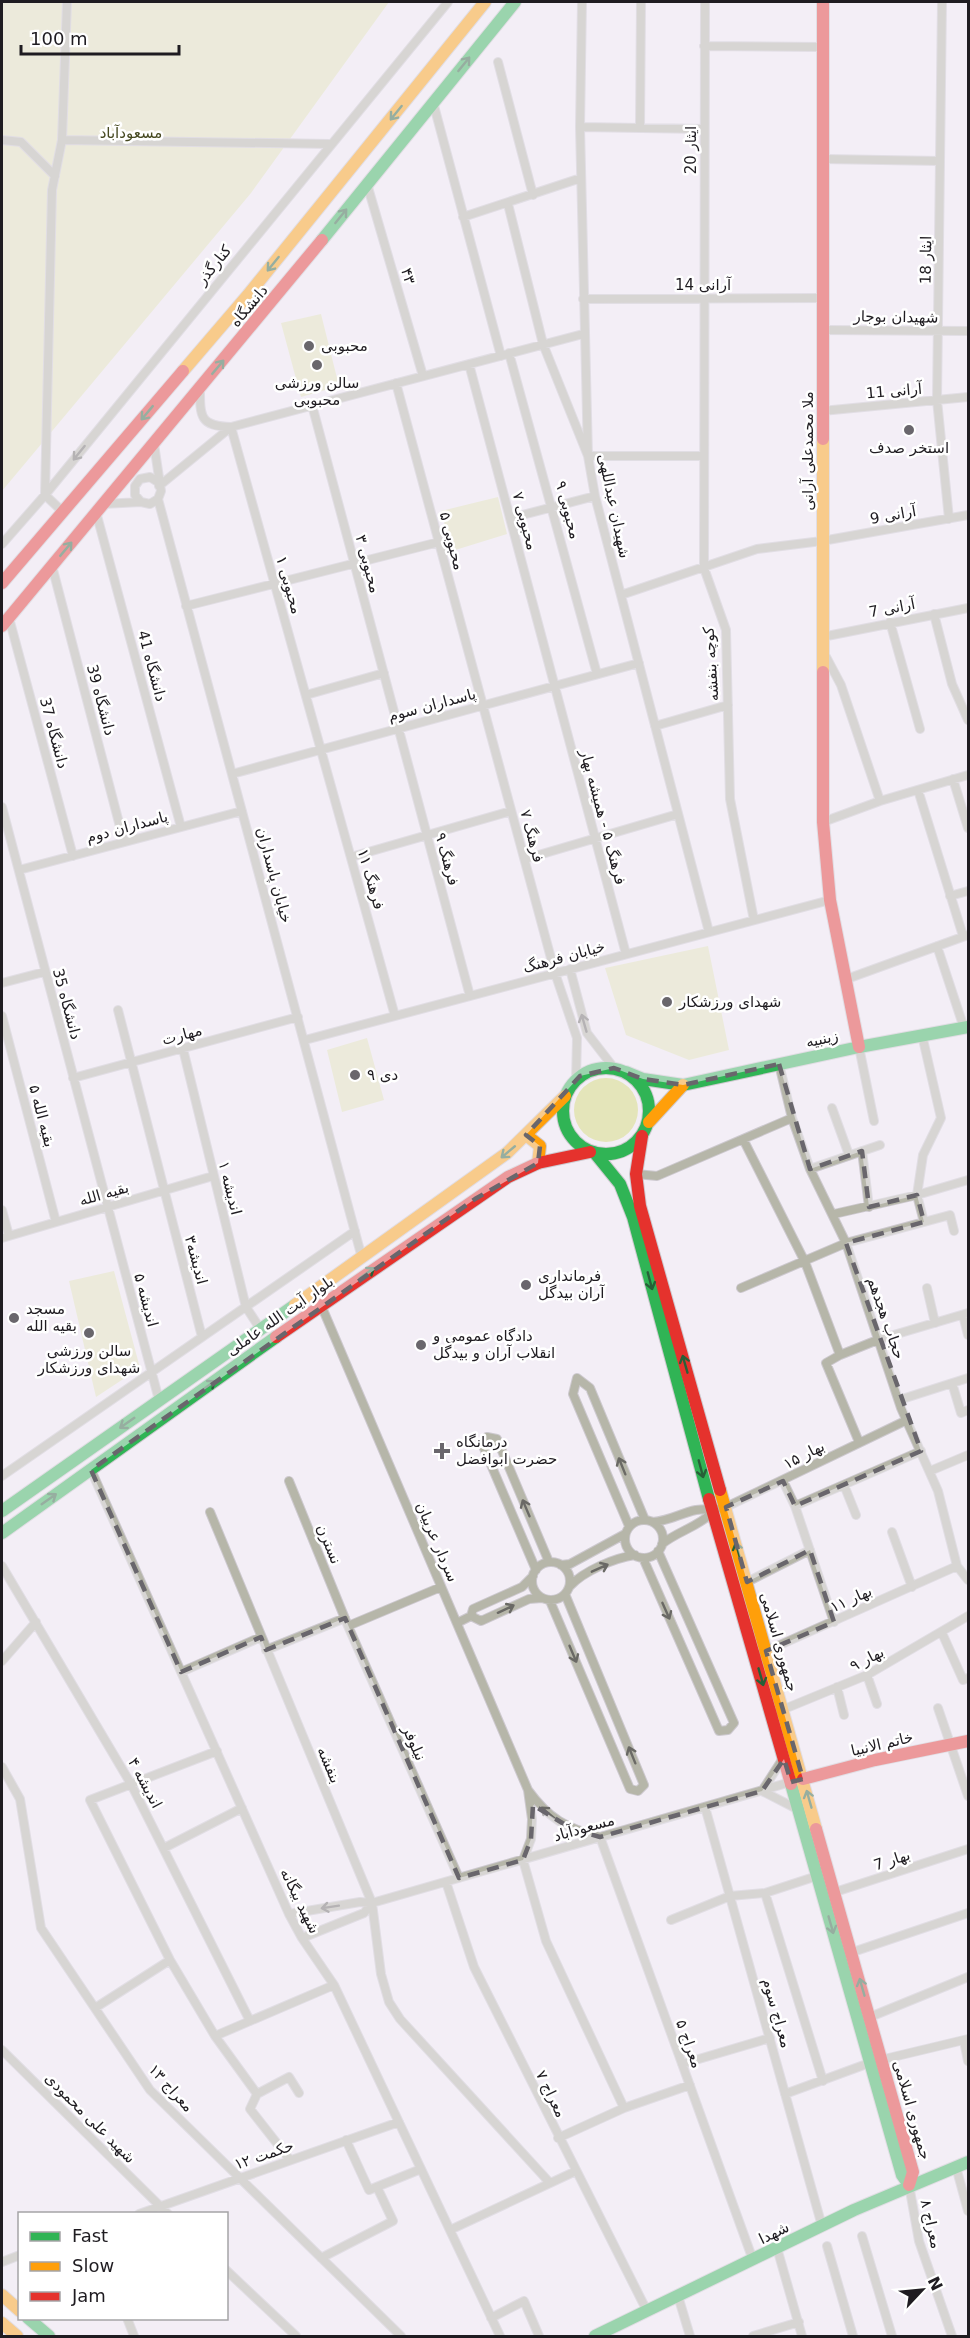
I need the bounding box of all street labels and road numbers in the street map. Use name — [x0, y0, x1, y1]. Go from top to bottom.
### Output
street label: ایثار 20 — [682, 126, 700, 174]
street label: ایثار 18 — [917, 236, 935, 284]
street label: کنارگذر — [192, 241, 236, 289]
street label: ۴۳ — [397, 266, 419, 286]
street label: آرانی 14 — [675, 276, 732, 294]
street label: دانشگاه — [226, 281, 272, 331]
street label: شهیدان بوجار — [852, 307, 939, 327]
street label: آرانی 11 — [865, 380, 924, 402]
street label: ملا محمدعلی آرانی — [799, 391, 817, 511]
street label: شهیدان عبداللهی — [594, 452, 634, 560]
street label: محبوبی ۹ — [552, 479, 584, 541]
street label: محبوبی ۷ — [509, 490, 541, 552]
street label: آرانی 9 — [869, 502, 918, 528]
street label: محبوبی ۵ — [436, 510, 468, 572]
street label: محبوبی ۳ — [352, 533, 384, 595]
street label: محبوبی ۱ — [272, 554, 306, 616]
street label: آرانی 7 — [867, 595, 917, 621]
street label: کوچه بنفشه — [699, 625, 723, 702]
street label: دانشگاه 41 — [134, 628, 170, 704]
street label: دانشگاه 39 — [83, 662, 119, 738]
street label: پاسداران سوم — [386, 685, 478, 726]
street label: دانشگاه 37 — [36, 695, 72, 771]
street label: فرهنگ ۵ - همیشه بهار — [576, 746, 630, 887]
street label: پاسداران دوم — [84, 807, 170, 847]
street label: فرهنگ ۷ — [516, 808, 548, 864]
street label: خیابان پاسداران — [252, 825, 295, 925]
street label: فرهنگ ۹ — [431, 831, 463, 887]
street label: فرهنگ ۱۱ — [354, 847, 388, 911]
street label: خیابان فرهنگ — [521, 937, 607, 977]
street label: دانشگاه 35 — [49, 966, 85, 1042]
street label: مهارت — [160, 1021, 204, 1049]
street label: زینبیه — [804, 1027, 840, 1051]
street label: بقیه الله ۵ — [25, 1083, 59, 1149]
street label: اندیشه ۱ — [215, 1159, 245, 1217]
street label: بقیه الله — [77, 1178, 131, 1210]
street label: اندیشه۳ — [181, 1234, 211, 1286]
street label: اندیشه ۵ — [130, 1271, 162, 1329]
street label: بلوار آیت‌ الله عاملی — [223, 1272, 337, 1360]
street label: حجاب هجدهم — [864, 1275, 908, 1361]
street label: بهار ۱۵ — [780, 1437, 828, 1473]
street label: سردار عربیان — [412, 1499, 462, 1585]
street label: نسترن — [313, 1521, 345, 1567]
street label: بهار ۱۱ — [827, 1582, 875, 1616]
street label: جمهوری اسلامی — [756, 1590, 802, 1694]
street label: بهار ۹ — [847, 1643, 887, 1675]
street label: نیلوفر — [398, 1722, 430, 1764]
street label: خاتم الانبیا — [849, 1728, 915, 1760]
street label: بنفشه — [313, 1744, 345, 1786]
street label: اندیشه ۴ — [124, 1755, 166, 1811]
street label: مسعودآباد — [551, 1811, 617, 1845]
street label: بهار 7 — [872, 1846, 912, 1874]
street label: شهید بیگانه — [276, 1865, 324, 1937]
street label: معراج سوم — [757, 1976, 796, 2050]
street label: معراج ۵ — [671, 2017, 706, 2071]
street label: جمهوری اسلامی — [889, 2058, 935, 2162]
street label: معراج ۱۳ — [144, 2060, 197, 2116]
street label: معراج ۷ — [531, 2067, 570, 2121]
street label: شهید علی محمودی — [41, 2069, 139, 2167]
street label: حکمت ۱۲ — [232, 2136, 296, 2174]
street label: معراج ۸ — [916, 2198, 945, 2251]
street label: شهدا — [756, 2218, 792, 2248]

